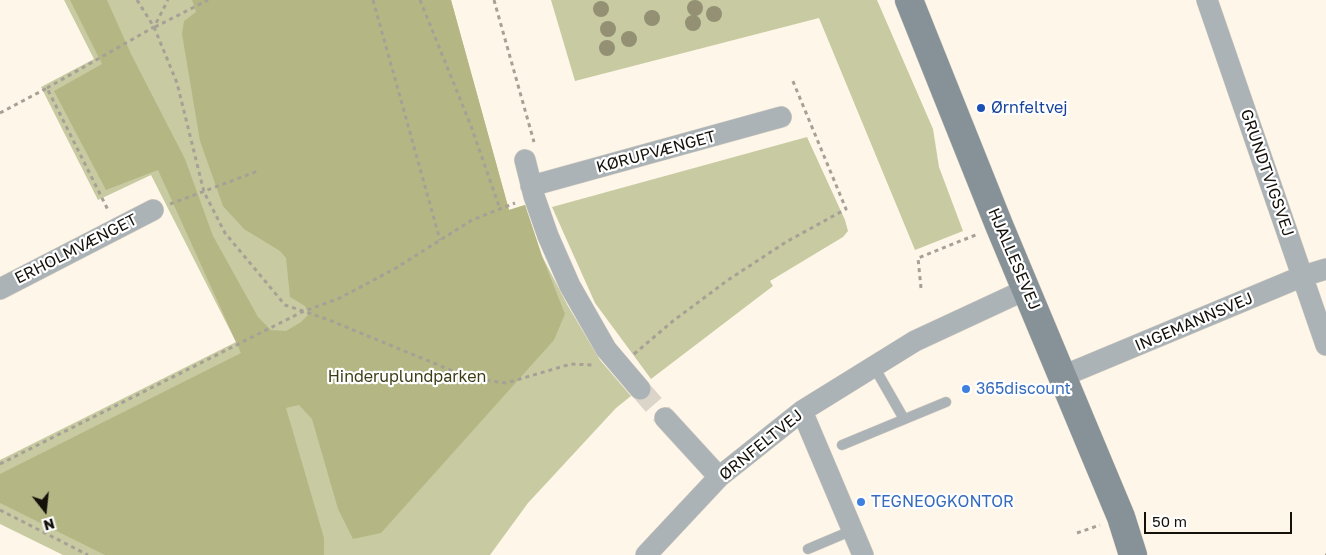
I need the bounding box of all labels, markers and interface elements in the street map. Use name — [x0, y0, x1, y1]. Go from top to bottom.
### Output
place label: Ørnfeltvej — [991, 98, 1068, 118]
marker: Ørnfeltvej — [975, 102, 987, 114]
street label: GRUNDTVIGSVEJ — [1236, 107, 1298, 239]
street label: KØRUPVÆNGET — [594, 127, 718, 177]
street label: HJALLESEVEJ — [984, 205, 1044, 313]
street label: ERHOLMVÆNGET — [12, 210, 140, 288]
street label: INGEMANNSVEJ — [1132, 288, 1256, 356]
park label: Hinderuplundparken — [328, 367, 486, 387]
place label: 365discount — [976, 379, 1071, 399]
marker: 365discount — [960, 383, 972, 395]
street label: ØRNFELTVEJ — [715, 406, 807, 484]
north arrow — [20, 485, 70, 535]
place label: TEGNEOGKONTOR — [871, 492, 1014, 512]
marker: TEGNEOGKONTOR — [855, 496, 867, 508]
scale bar — [1146, 502, 1294, 534]
text: 50 m — [1152, 512, 1187, 530]
text: N — [42, 515, 57, 535]

